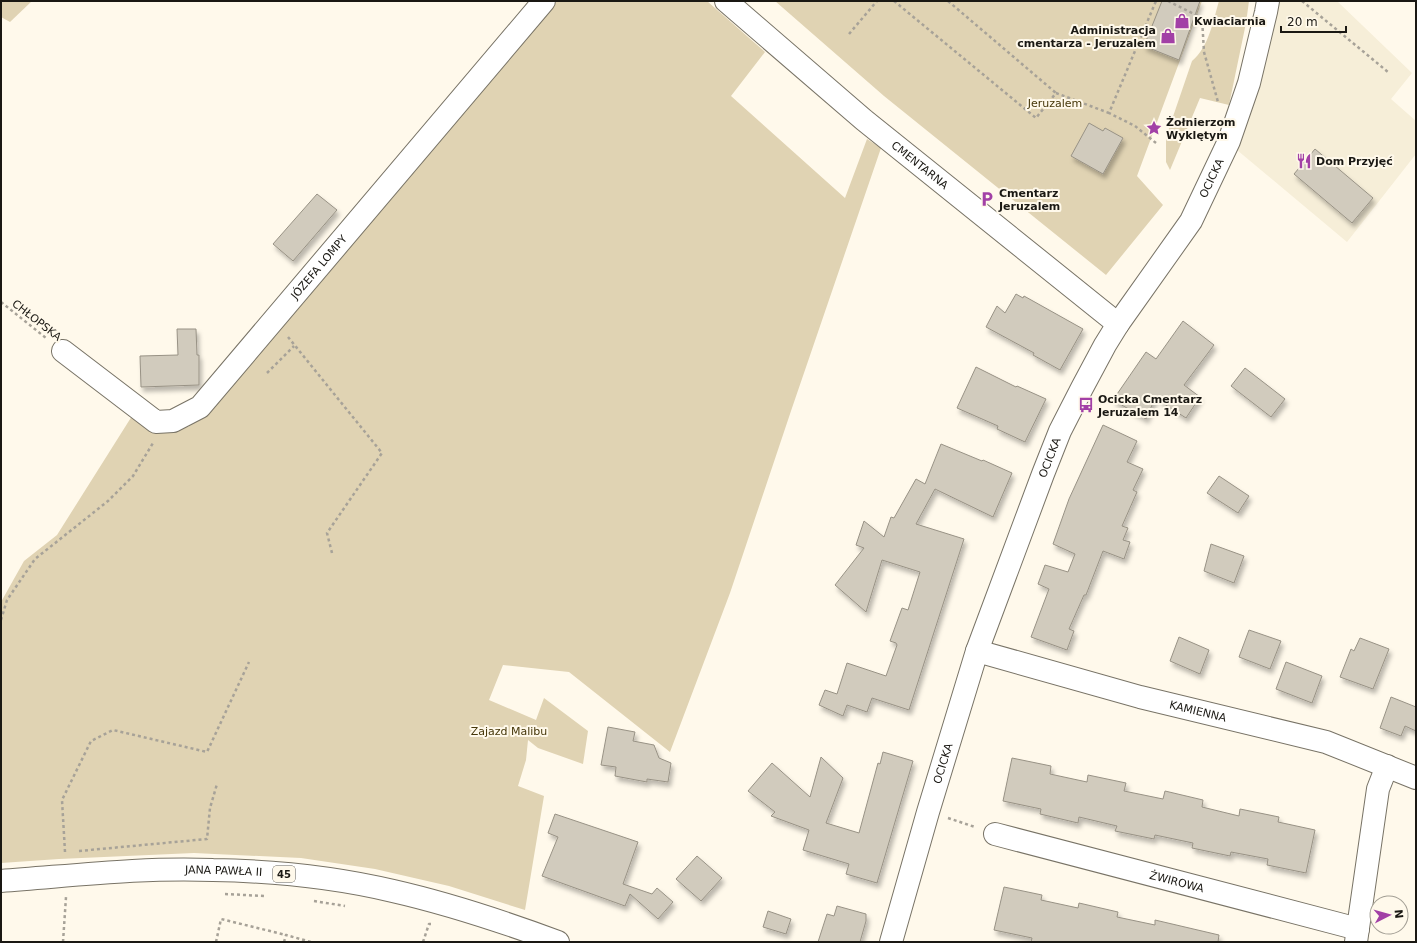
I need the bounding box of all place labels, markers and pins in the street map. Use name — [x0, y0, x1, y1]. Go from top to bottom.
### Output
shop icon: Kwiaciarnia — [1173, 12, 1191, 30]
place label: Kwiaciarnia — [1194, 15, 1266, 28]
place label: Administracja cmentarza - Jeruzalem — [1017, 24, 1156, 50]
shop icon: Administracja cmentarza - Jeruzalem — [1159, 27, 1177, 45]
place label: Żołnierzom Wyklętym — [1166, 115, 1236, 142]
place icon: Żołnierzom Wyklętym — [1145, 119, 1163, 137]
restaurant icon: Dom Przyjęć — [1295, 152, 1313, 170]
place label: Dom Przyjęć — [1316, 155, 1393, 168]
place label: Cmentarz Jeruzalem — [998, 187, 1060, 213]
parking icon: Cmentarz Jeruzalem — [978, 190, 996, 208]
place label: Ocicka Cmentarz Jeruzalem 14 — [1097, 393, 1202, 419]
bus stop icon: Ocicka Cmentarz Jeruzalem 14 — [1077, 396, 1095, 414]

